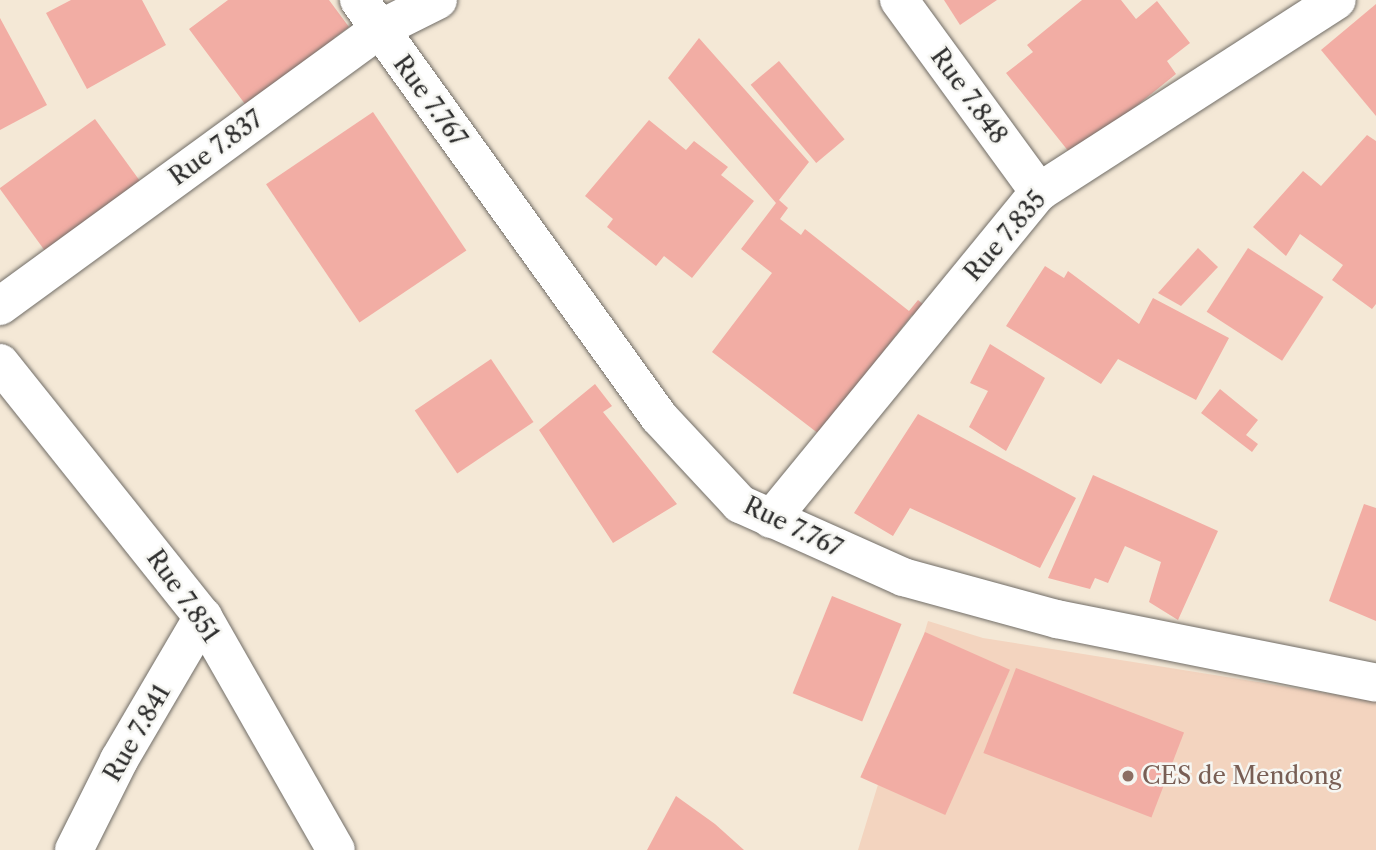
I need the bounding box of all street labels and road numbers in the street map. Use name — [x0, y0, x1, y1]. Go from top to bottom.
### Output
street label: Rue 7.848 — [925, 43, 1013, 149]
street label: Rue 7.767 — [387, 50, 473, 152]
street label: Rue 7.837 — [164, 105, 268, 191]
street label: Rue 7.835 — [958, 185, 1052, 287]
street label: Rue 7.767 — [739, 491, 847, 563]
street label: Rue 7.851 — [141, 544, 225, 648]
street label: Rue 7.841 — [98, 679, 176, 787]

